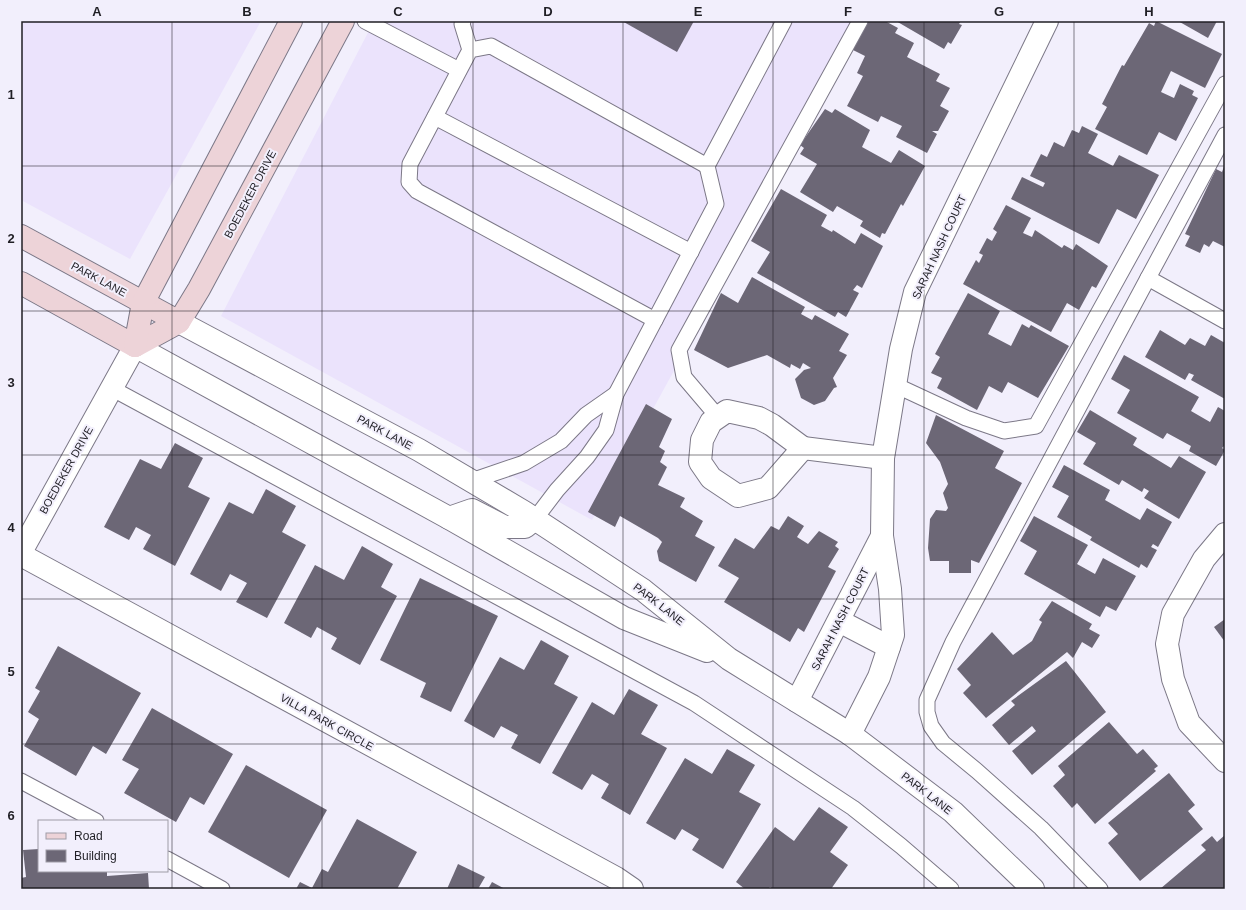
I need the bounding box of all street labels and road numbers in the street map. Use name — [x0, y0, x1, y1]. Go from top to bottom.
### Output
street label: BOEDEKER DRIVE — [222, 148, 278, 240]
street label: SARAH NASH COURT — [910, 193, 969, 301]
street label: PARK LANE — [69, 259, 129, 299]
street label: PARK LANE — [355, 412, 415, 452]
street label: BOEDEKER DRIVE — [37, 424, 95, 516]
street label: SARAH NASH COURT — [809, 565, 871, 672]
street label: PARK LANE — [631, 581, 687, 627]
street label: VILLA PARK CIRCLE — [278, 691, 376, 753]
street label: PARK LANE — [899, 770, 955, 816]

